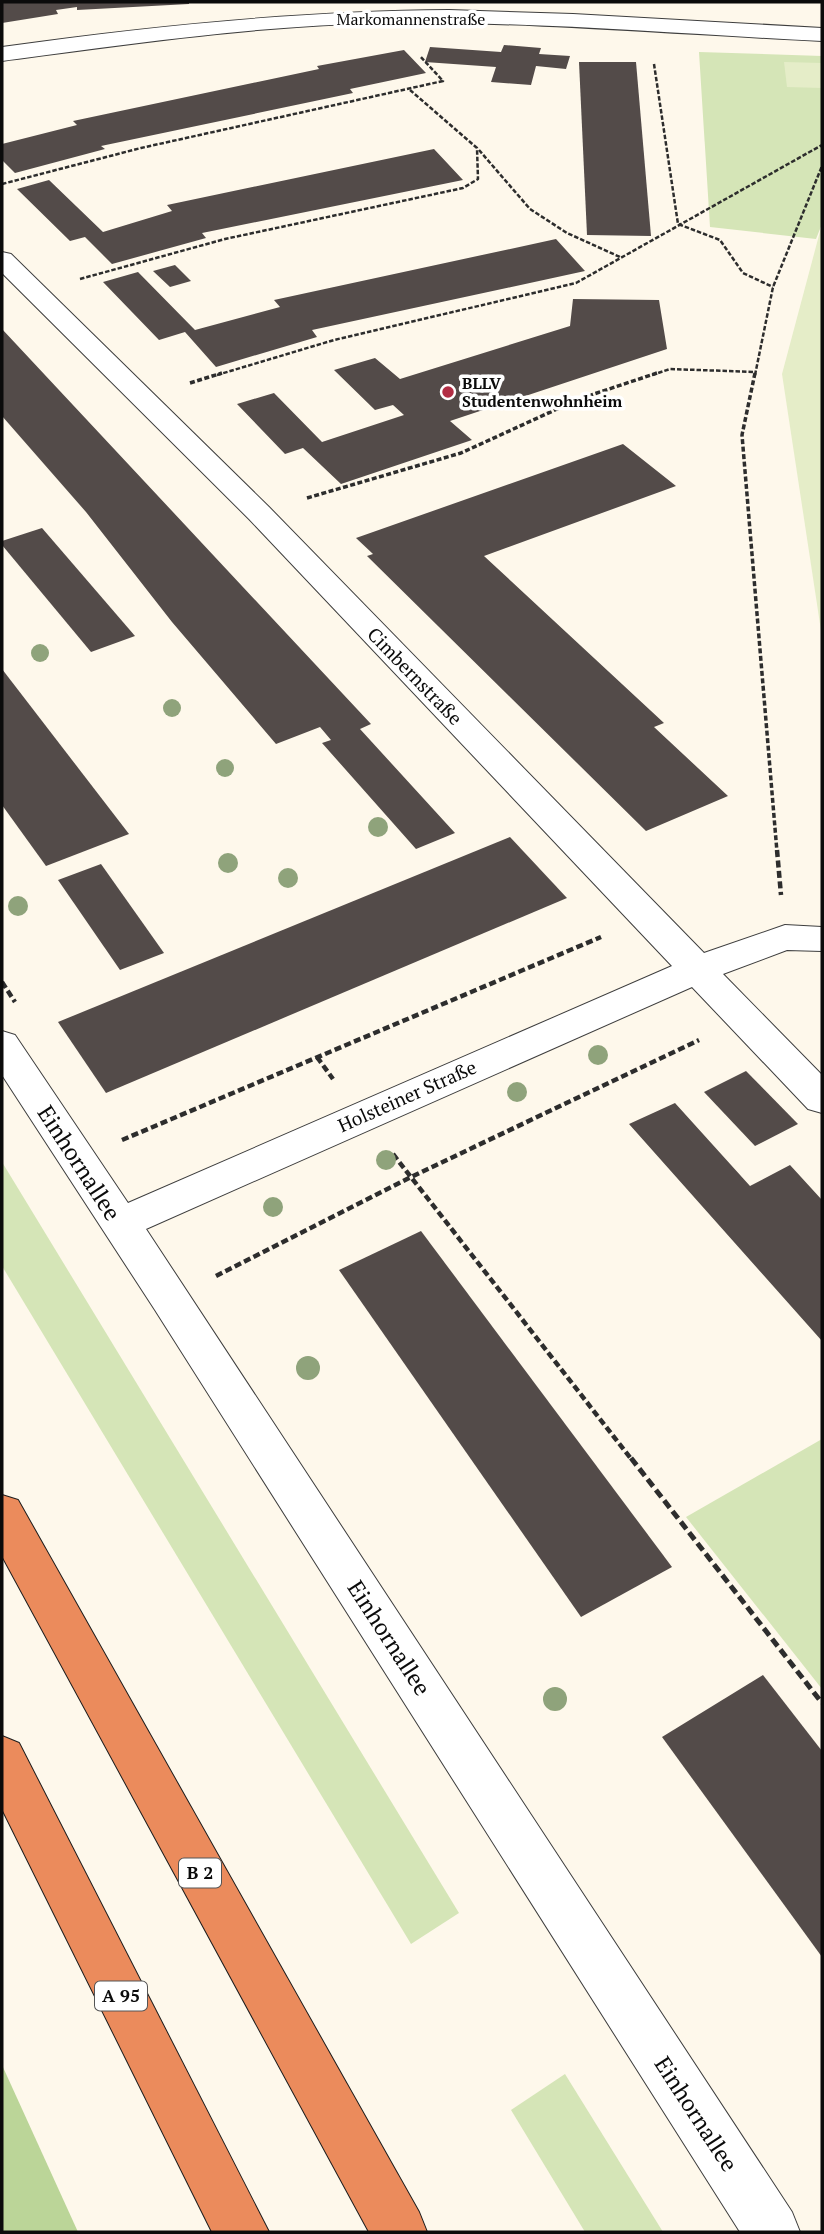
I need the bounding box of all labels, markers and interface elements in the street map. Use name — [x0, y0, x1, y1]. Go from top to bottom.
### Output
street label: Markomannenstraße — [337, 8, 485, 30]
place label: BLLV Studentenwohnheim — [462, 372, 623, 412]
marker: BLLV Studentenwohnheim — [440, 384, 456, 400]
street label: Cimbernstraße — [362, 621, 468, 730]
street label: Holsteiner Straße — [334, 1054, 480, 1137]
street label: Einhornallee — [31, 1099, 128, 1226]
street label: Einhornallee — [341, 1574, 438, 1701]
road number: B 2 — [179, 1858, 221, 1887]
road number: A 95 — [95, 1982, 147, 2010]
street label: Einhornallee — [648, 2050, 745, 2177]

